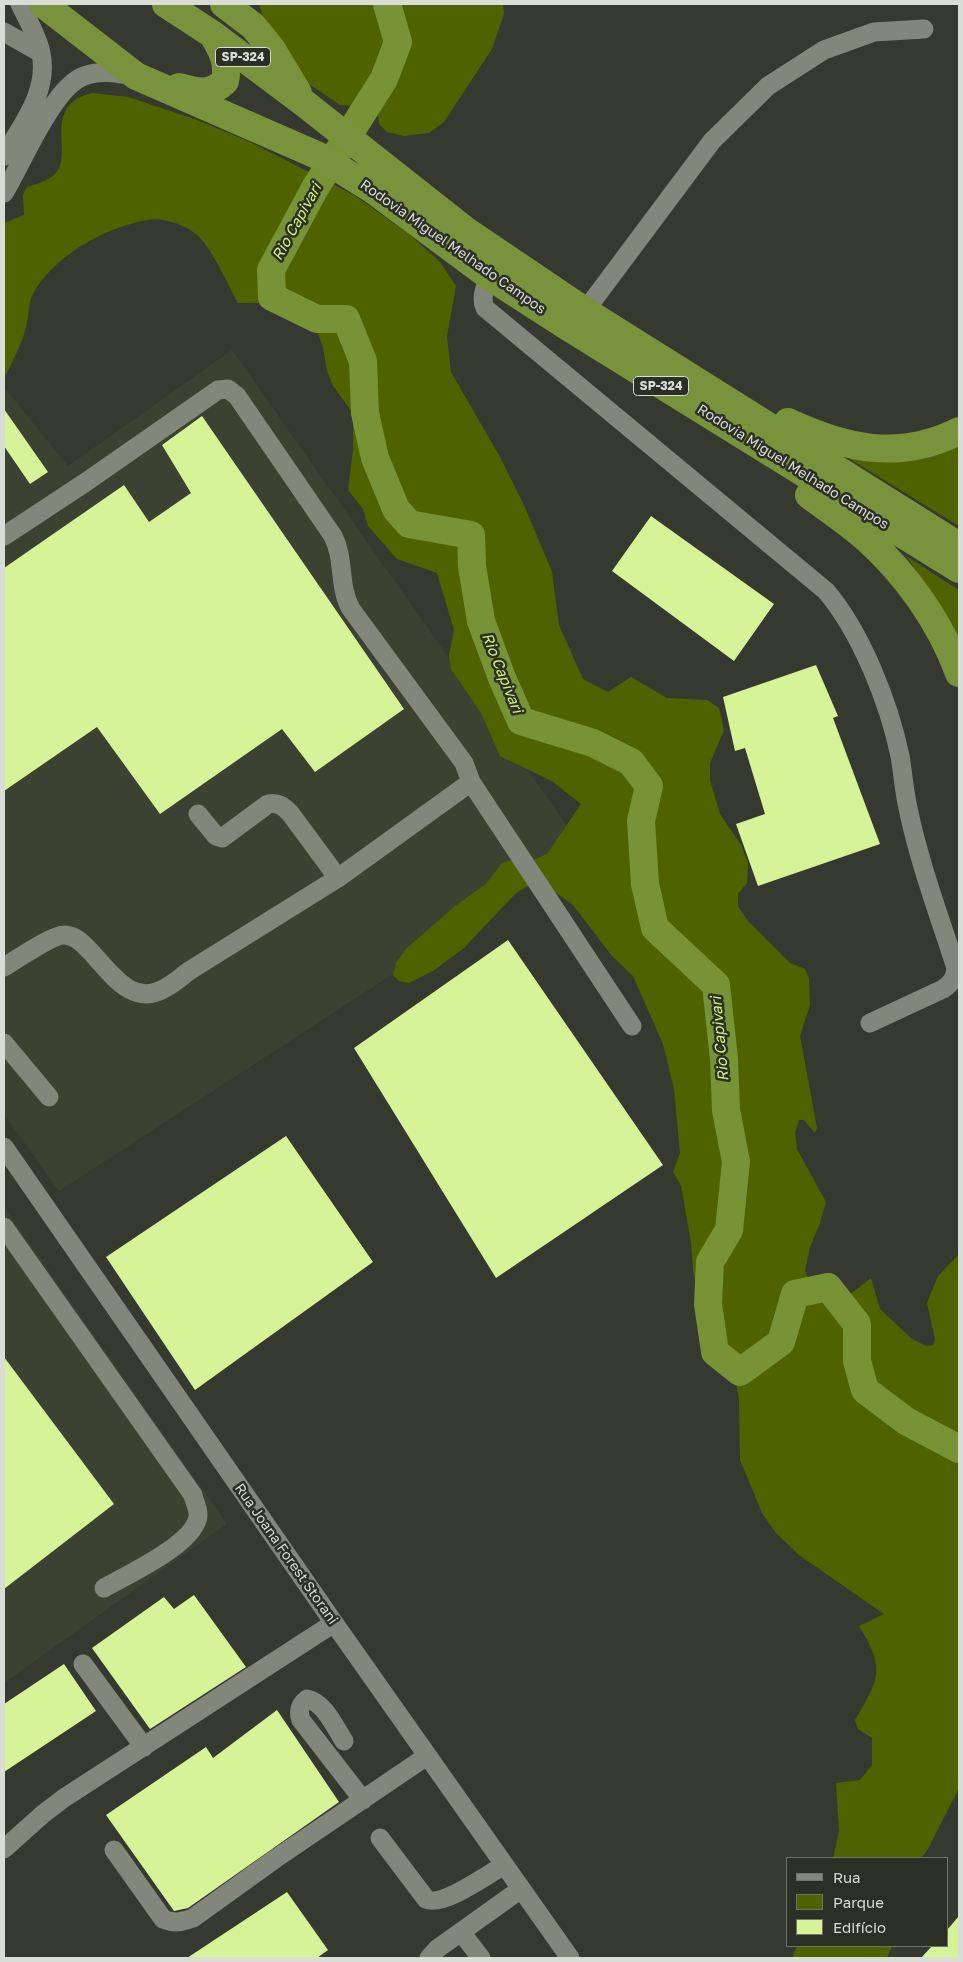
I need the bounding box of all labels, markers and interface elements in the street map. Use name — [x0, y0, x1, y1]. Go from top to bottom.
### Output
road number: SP-324 — [216, 48, 270, 66]
street label: Rodovia Miguel Melhado Campos — [357, 176, 549, 318]
water label: Rio Capivari — [268, 180, 326, 264]
road number: SP-324 — [634, 376, 688, 396]
street label: Rodovia Miguel Melhado Campos — [694, 401, 892, 533]
water label: Rio Capivari — [478, 630, 526, 716]
water label: Rio Capivari — [707, 996, 733, 1082]
street label: Rua Joana Forest Storani — [231, 1480, 341, 1628]
legend — [786, 1857, 948, 1947]
text: Rua — [833, 1868, 860, 1886]
text: Parque — [833, 1893, 884, 1911]
text: Edifício — [833, 1918, 886, 1936]

